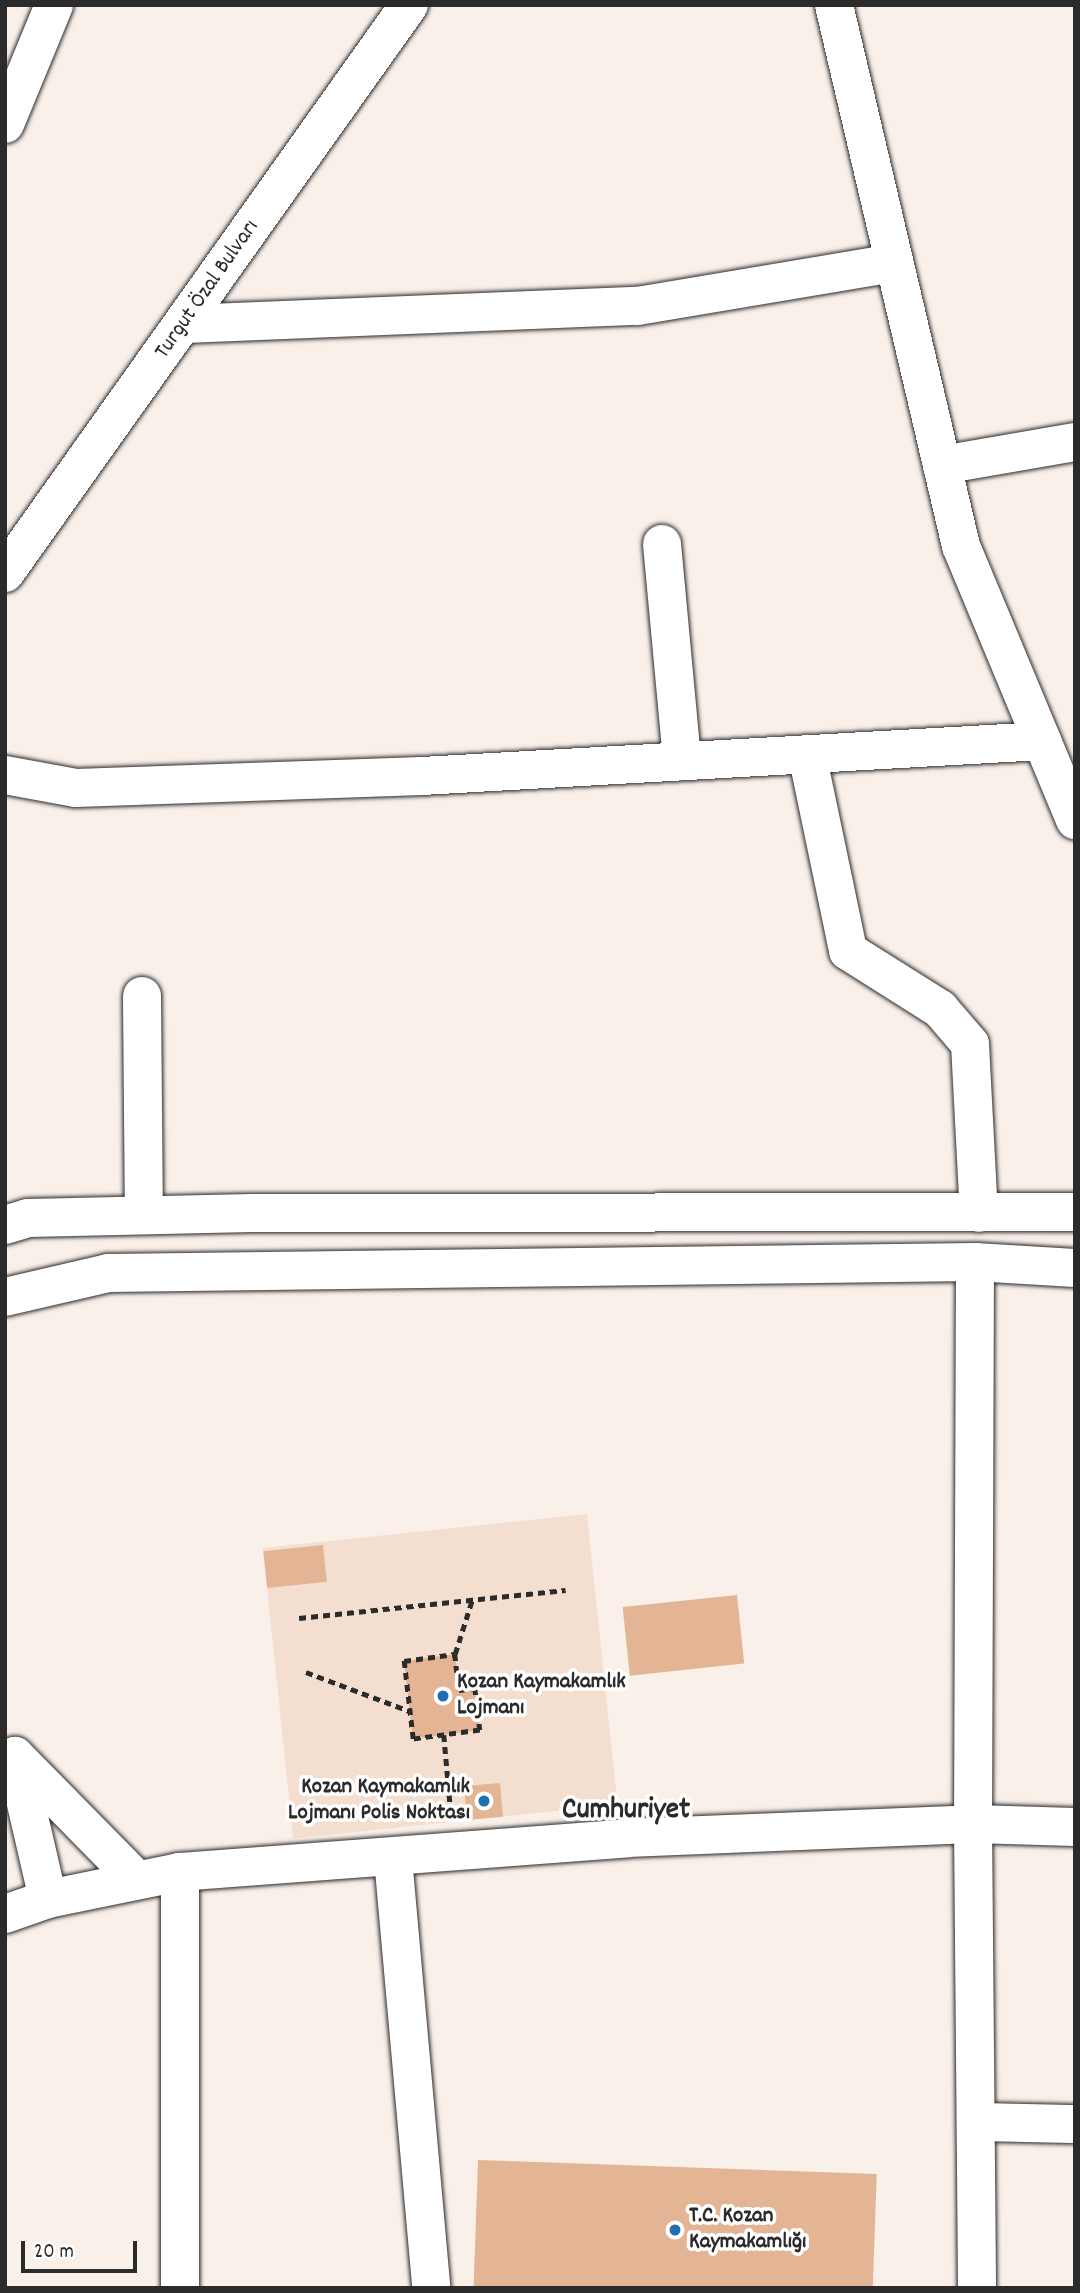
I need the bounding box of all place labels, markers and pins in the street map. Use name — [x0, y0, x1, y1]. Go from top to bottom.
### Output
place label: Kozan Kaymakamlık Lojmanı — [457, 1669, 626, 1723]
marker: Kozan Kaymakamlık Lojmanı — [435, 1688, 451, 1704]
place label: Kozan Kaymakamlık Lojmanı Polis Noktası — [288, 1774, 470, 1828]
marker: Kozan Kaymakamlık Lojmanı Polis Noktası — [476, 1793, 492, 1809]
place label: T.C. Kozan Kaymakamlığı — [689, 2203, 806, 2257]
marker: T.C. Kozan Kaymakamlığı — [667, 2222, 683, 2238]

